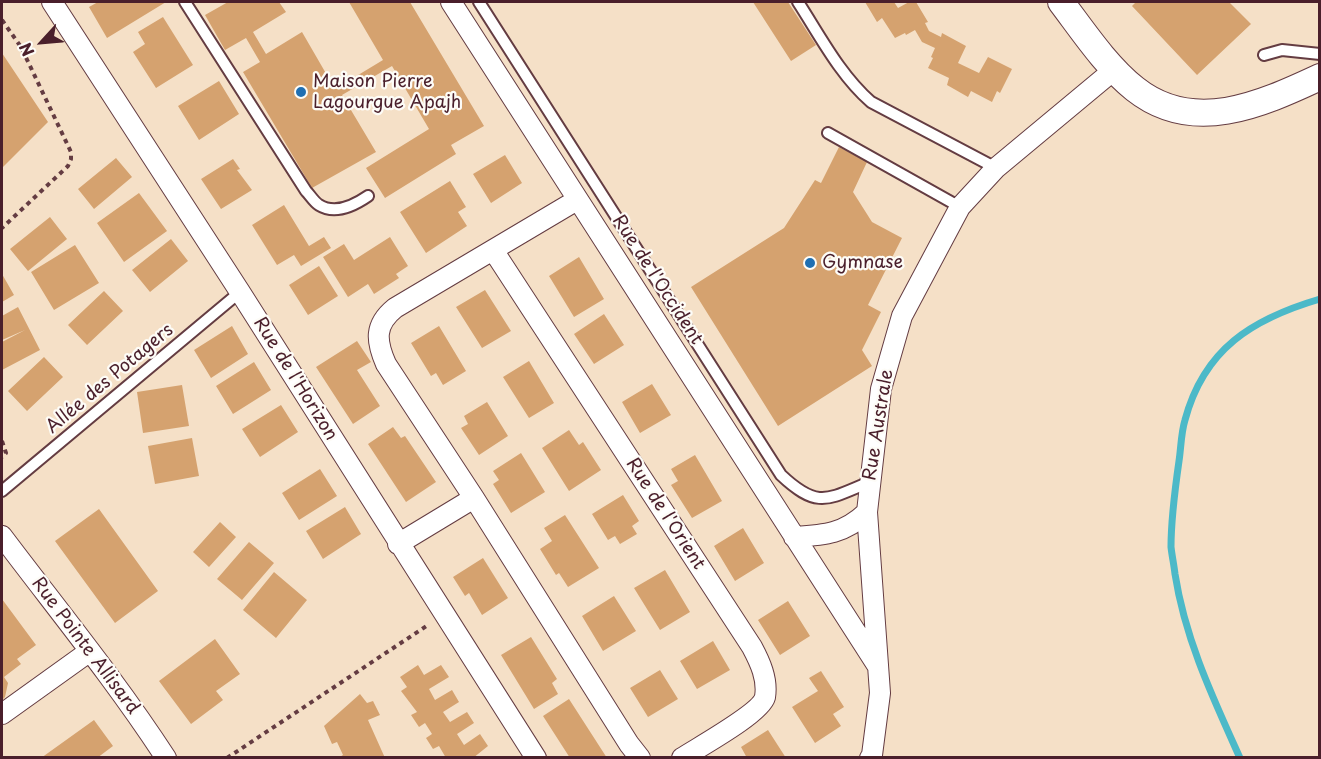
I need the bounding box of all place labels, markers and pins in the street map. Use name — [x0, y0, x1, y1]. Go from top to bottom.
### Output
place label: Maison Pierre Lagourgue Apajh — [313, 71, 461, 113]
marker: Maison Pierre Lagourgue Apajh — [294, 85, 308, 99]
place label: Gymnase — [822, 252, 903, 274]
marker: Gymnase — [803, 256, 817, 270]

